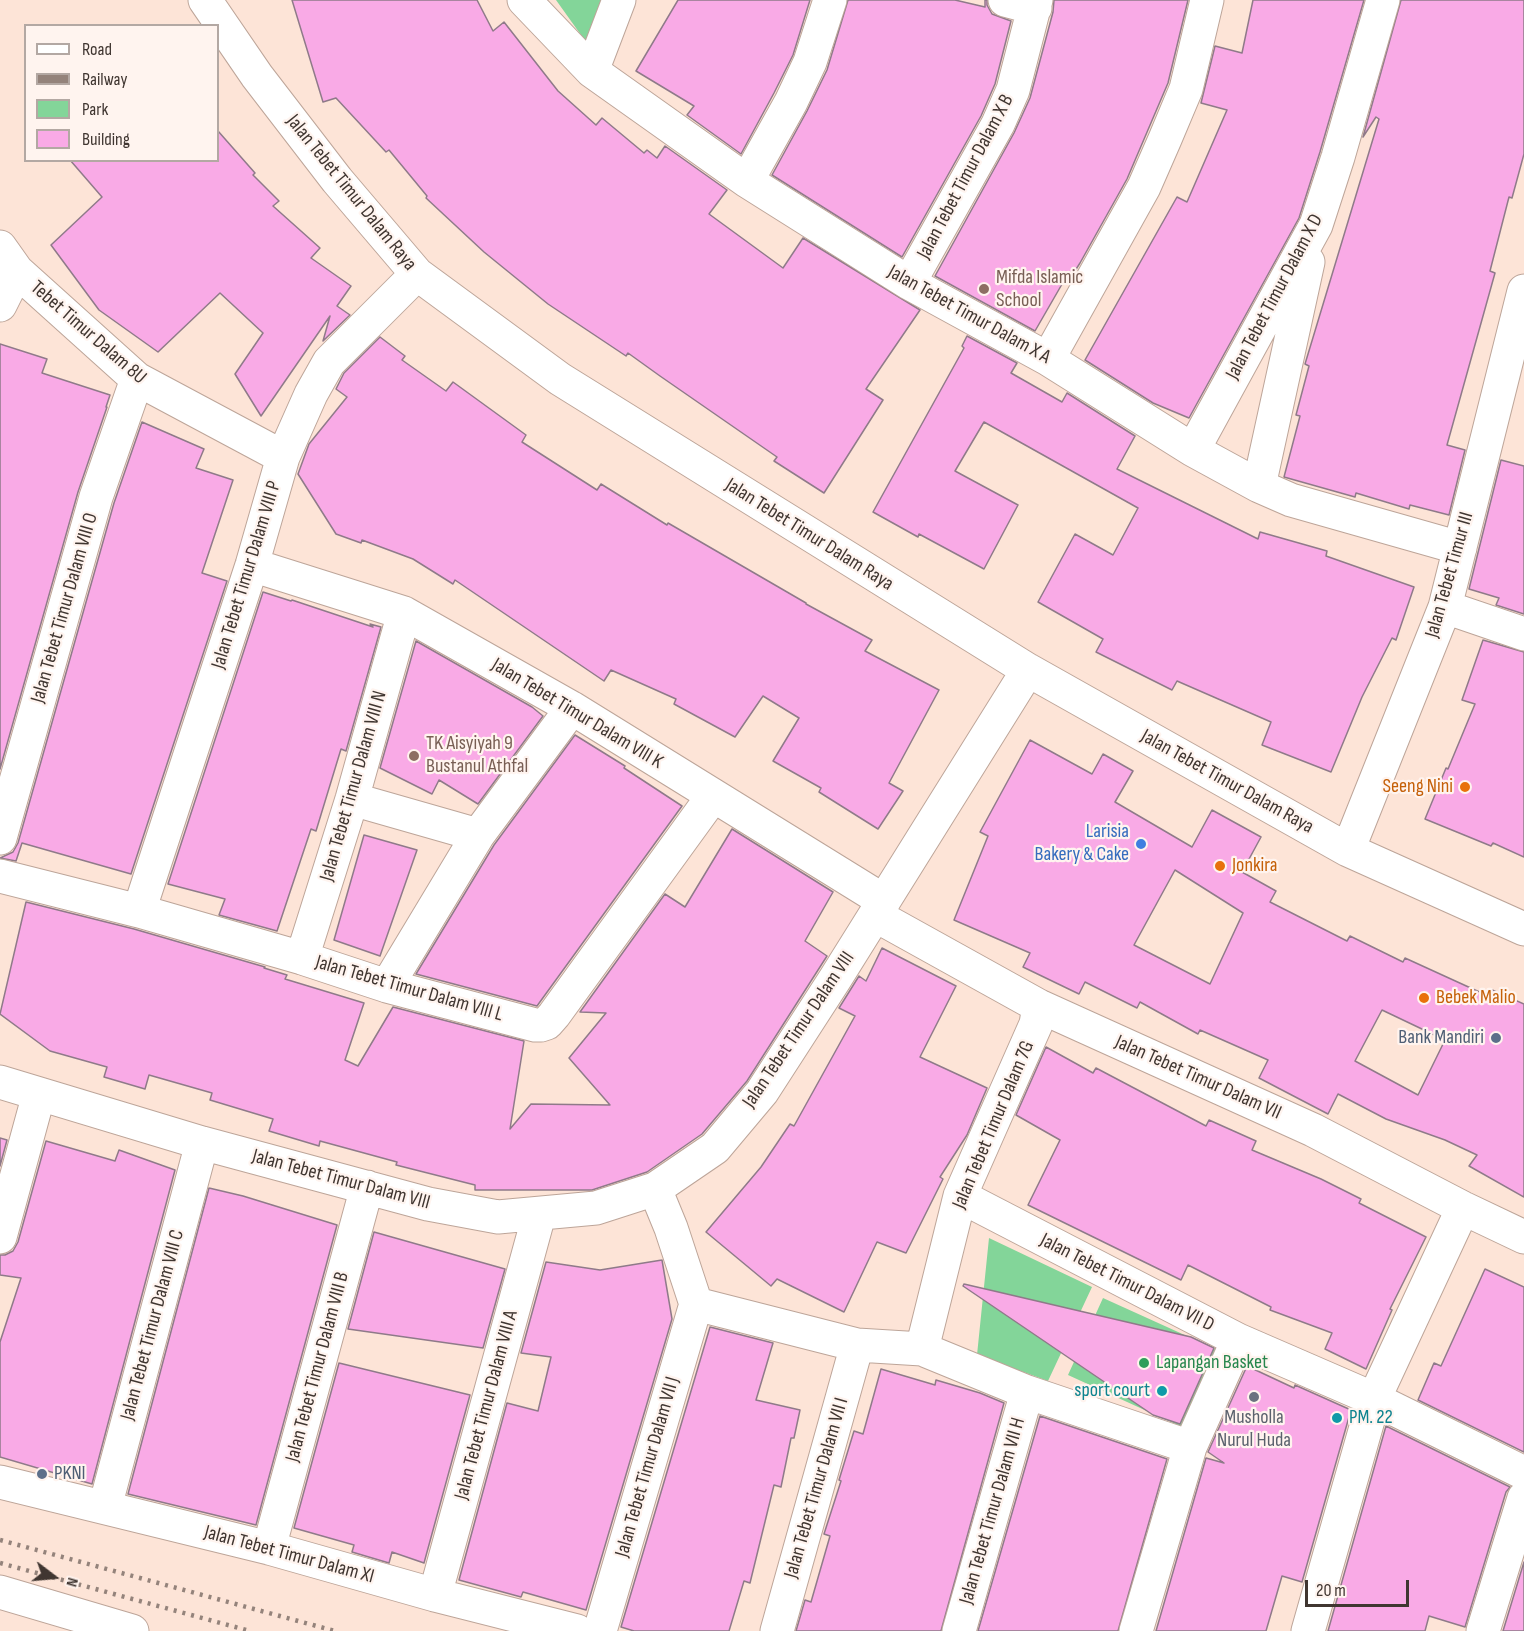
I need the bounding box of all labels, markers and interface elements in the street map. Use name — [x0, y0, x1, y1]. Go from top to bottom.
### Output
legend — [24, 24, 219, 162]
text: Road — [82, 39, 112, 60]
text: Railway — [82, 69, 127, 90]
street label: Jalan Tebet Timur Dalam X B — [913, 91, 1019, 263]
text: Park — [82, 99, 108, 120]
street label: Jalan Tebet Timur Dalam Raya — [281, 110, 421, 276]
text: Building — [82, 129, 130, 150]
street label: Jalan Tebet Timur Dalam X D — [1221, 210, 1329, 384]
street label: Jalan Tebet Timur Dalam X A — [883, 260, 1055, 370]
place label: Mifda Islamic School — [996, 266, 1083, 313]
street label: Tebet Timur Dalam 8U — [25, 276, 151, 390]
marker: Mifda Islamic School — [977, 282, 991, 296]
street label: Jalan Tebet Timur Dalam Raya — [720, 473, 898, 597]
street label: Jalan Tebet Timur Dalam VIII P — [207, 478, 287, 672]
street label: Jalan Tebet Timur III — [1421, 509, 1479, 641]
street label: Jalan Tebet Timur Dalam VIII O — [26, 510, 104, 706]
street label: Jalan Tebet Timur Dalam VIII K — [487, 653, 667, 775]
street label: Jalan Tebet Timur Dalam VIII N — [315, 688, 393, 884]
street label: Jalan Tebet Timur Dalam Raya — [1136, 725, 1318, 839]
place label: TK Aisyiyah 9 Bustanul Athfal — [426, 732, 528, 779]
marker: TK Aisyiyah 9 Bustanul Athfal — [407, 749, 421, 763]
place label: Seeng Nini — [1382, 775, 1453, 799]
marker: Seeng Nini — [1458, 780, 1472, 794]
place label: Larisia Bakery & Cake — [1034, 820, 1129, 867]
marker: Larisia Bakery & Cake — [1134, 837, 1148, 851]
place label: Jonkira — [1232, 854, 1277, 878]
marker: Jonkira — [1213, 859, 1227, 873]
street label: Jalan Tebet Timur Dalam VIII — [738, 947, 860, 1113]
street label: Jalan Tebet Timur Dalam VIII L — [313, 951, 505, 1027]
place label: Bebek Malio — [1436, 986, 1516, 1010]
marker: Bebek Malio — [1417, 991, 1431, 1005]
place label: Bank Mandiri — [1398, 1026, 1484, 1050]
street label: Jalan Tebet Timur Dalam VII — [1111, 1031, 1285, 1125]
marker: Bank Mandiri — [1489, 1031, 1503, 1045]
street label: Jalan Tebet Timur Dalam 7G — [948, 1037, 1040, 1213]
street label: Jalan Tebet Timur Dalam VIII — [249, 1145, 433, 1215]
street label: Jalan Tebet Timur Dalam VIII C — [116, 1227, 190, 1423]
street label: Jalan Tebet Timur Dalam VII D — [1036, 1229, 1218, 1337]
street label: Jalan Tebet Timur Dalam VIII B — [281, 1270, 355, 1464]
street label: Jalan Tebet Timur Dalam VIII A — [450, 1308, 524, 1502]
place label: Lapangan Basket — [1156, 1351, 1268, 1375]
marker: Lapangan Basket — [1137, 1356, 1151, 1370]
street label: Jalan Tebet Timur Dalam VII J — [611, 1374, 685, 1560]
place label: sport court — [1074, 1379, 1150, 1403]
marker: sport court — [1155, 1384, 1169, 1398]
marker: Musholla Nurul Huda — [1247, 1390, 1261, 1404]
street label: Jalan Tebet Timur Dalam VII I — [780, 1395, 854, 1581]
place label: Musholla Nurul Huda — [1217, 1406, 1291, 1453]
place label: PM. 22 — [1349, 1406, 1393, 1430]
marker: PM. 22 — [1330, 1411, 1344, 1425]
street label: Jalan Tebet Timur Dalam VII H — [955, 1415, 1031, 1607]
place label: PKNI — [54, 1462, 86, 1486]
marker: PKNI — [35, 1467, 49, 1481]
street label: Jalan Tebet Timur Dalam XI — [202, 1521, 376, 1589]
north arrow — [24, 1547, 84, 1607]
scale bar — [1308, 1568, 1412, 1606]
text: N — [61, 1575, 82, 1589]
text: 20 m — [1316, 1580, 1346, 1601]

